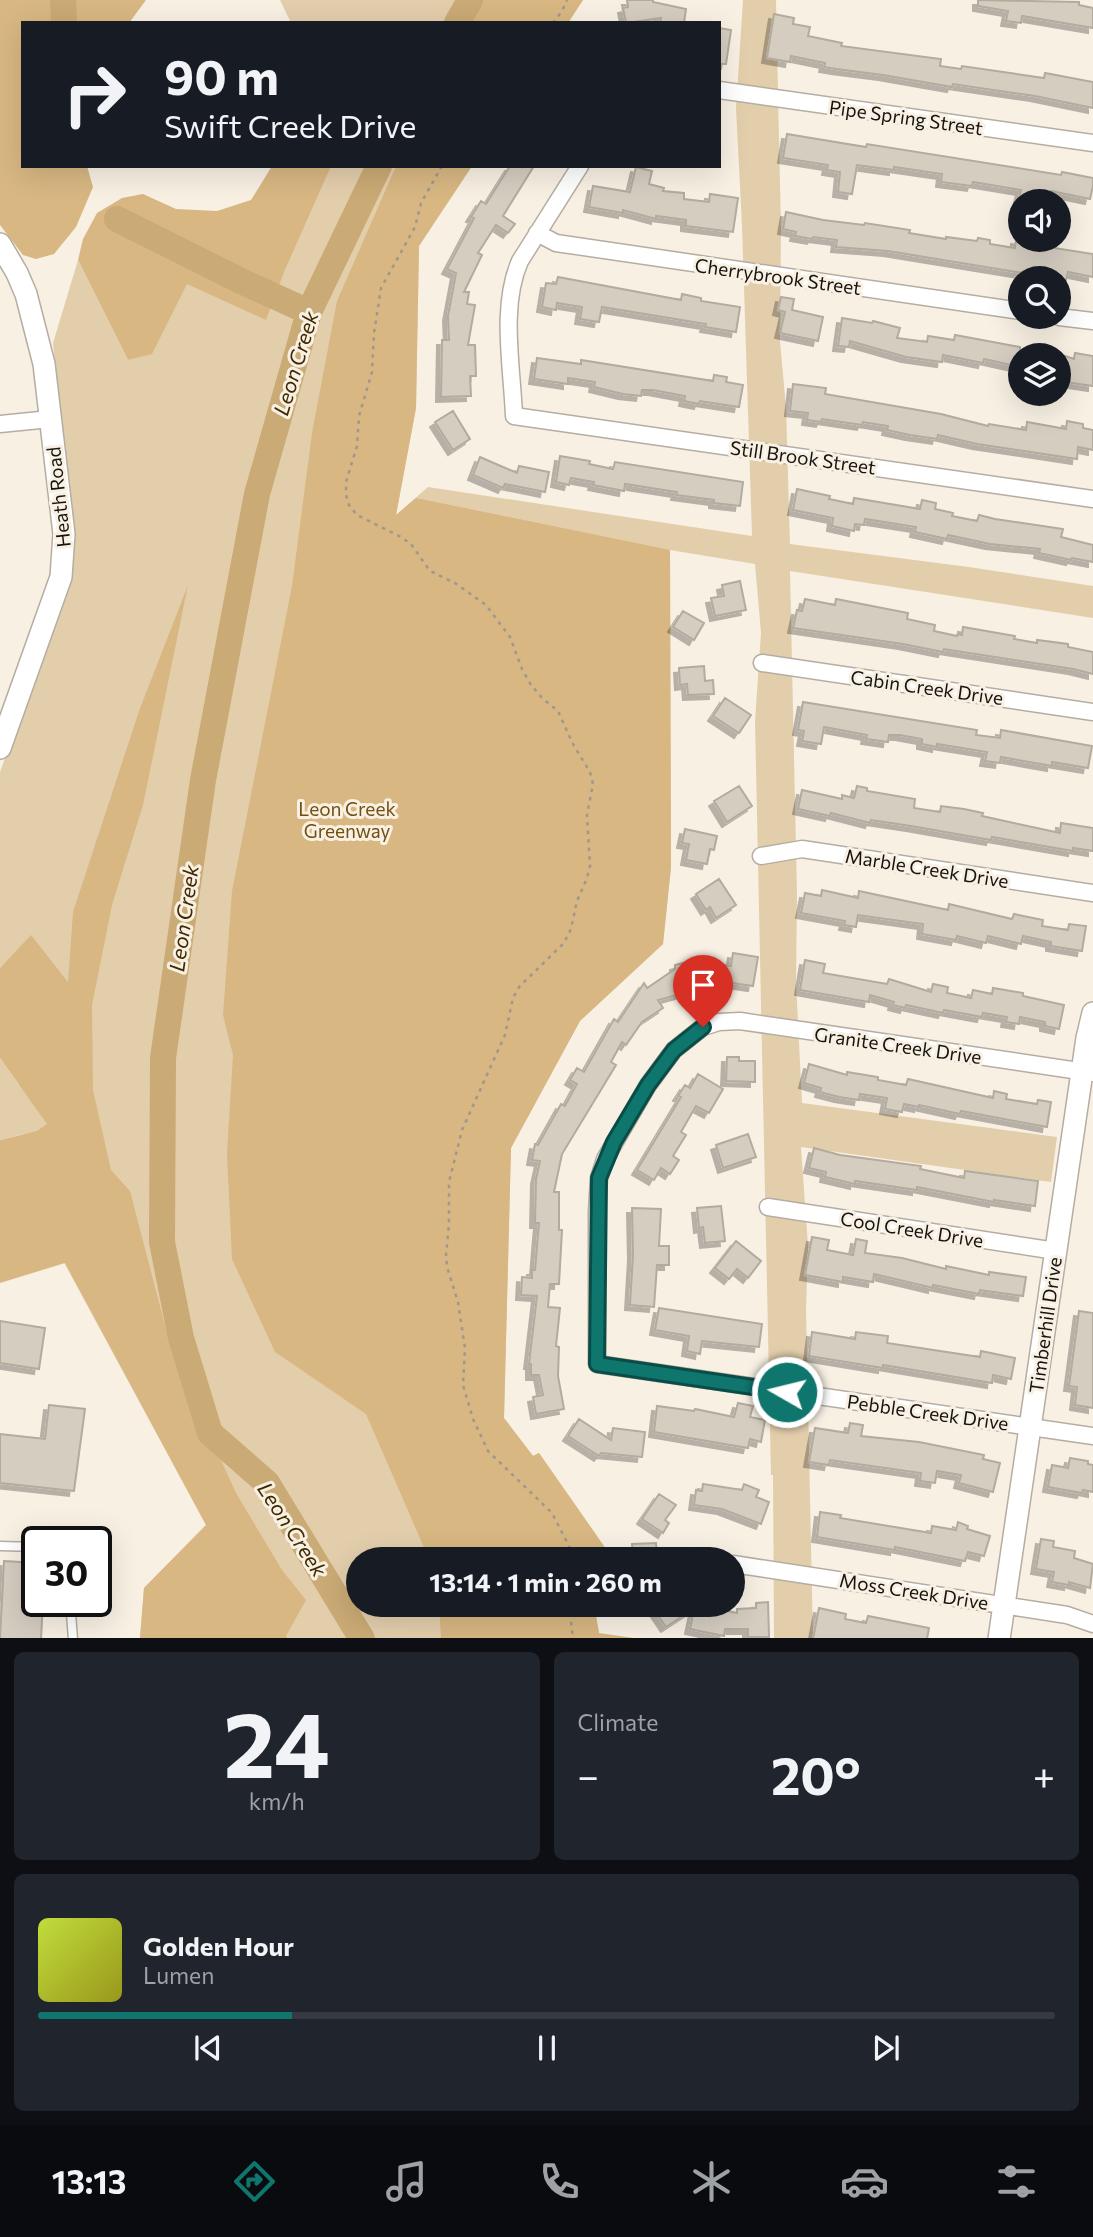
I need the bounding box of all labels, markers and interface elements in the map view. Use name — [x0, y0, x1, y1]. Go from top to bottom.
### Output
text: 90 m — [164, 45, 279, 105]
icon: right — [49, 49, 140, 140]
street label: Pipe Spring Street — [828, 95, 985, 139]
text: Swift Creek Drive — [164, 105, 416, 145]
map controls — [1008, 189, 1071, 406]
button: sound — [1008, 189, 1071, 252]
street label: Cherrybrook Street — [693, 253, 863, 299]
button: search — [1008, 266, 1071, 329]
water label: Leon Creek — [267, 307, 323, 418]
button: layers — [1008, 343, 1071, 406]
street label: Still Brook Street — [729, 435, 877, 479]
street label: Heath Road — [41, 446, 75, 548]
street label: Cabin Creek Drive — [849, 665, 1005, 709]
park label: Leon Creek Greenway — [298, 797, 396, 842]
street label: Marble Creek Drive — [844, 844, 1010, 892]
water label: Leon Creek — [163, 862, 203, 973]
pin — [673, 955, 733, 1027]
icon: arrive — [684, 966, 722, 1004]
street label: Granite Creek Drive — [813, 1022, 983, 1068]
street label: Cool Creek Drive — [839, 1206, 985, 1252]
street label: Timberhill Drive — [1024, 1255, 1066, 1395]
position arrow — [750, 1355, 824, 1429]
street label: Pebble Creek Drive — [846, 1389, 1010, 1435]
water label: Leon Creek — [253, 1477, 333, 1581]
speed limit sign: 30 — [21, 1526, 112, 1617]
text: 13:14 · 1 min · 260 m — [429, 1566, 662, 1597]
street label: Moss Creek Drive — [838, 1568, 990, 1614]
text: 24 — [224, 1685, 330, 1797]
text: Climate — [578, 1708, 659, 1736]
text: 20° — [771, 1742, 861, 1806]
text: − — [578, 1751, 599, 1798]
text: + — [1033, 1751, 1055, 1798]
text: km/h — [249, 1787, 305, 1815]
text: Golden Hour — [143, 1930, 294, 1961]
text: Lumen — [143, 1961, 214, 1989]
icon: previous — [189, 2029, 227, 2067]
icon: pause — [528, 2029, 566, 2067]
icon: next — [867, 2029, 905, 2067]
icon: directions — [230, 2157, 279, 2206]
icon: music — [382, 2157, 431, 2206]
icon: phone — [535, 2157, 584, 2206]
icon: climate — [687, 2157, 736, 2206]
icon: car — [840, 2157, 889, 2206]
icon: filters — [992, 2157, 1041, 2206]
text: 13:13 — [52, 2161, 126, 2201]

